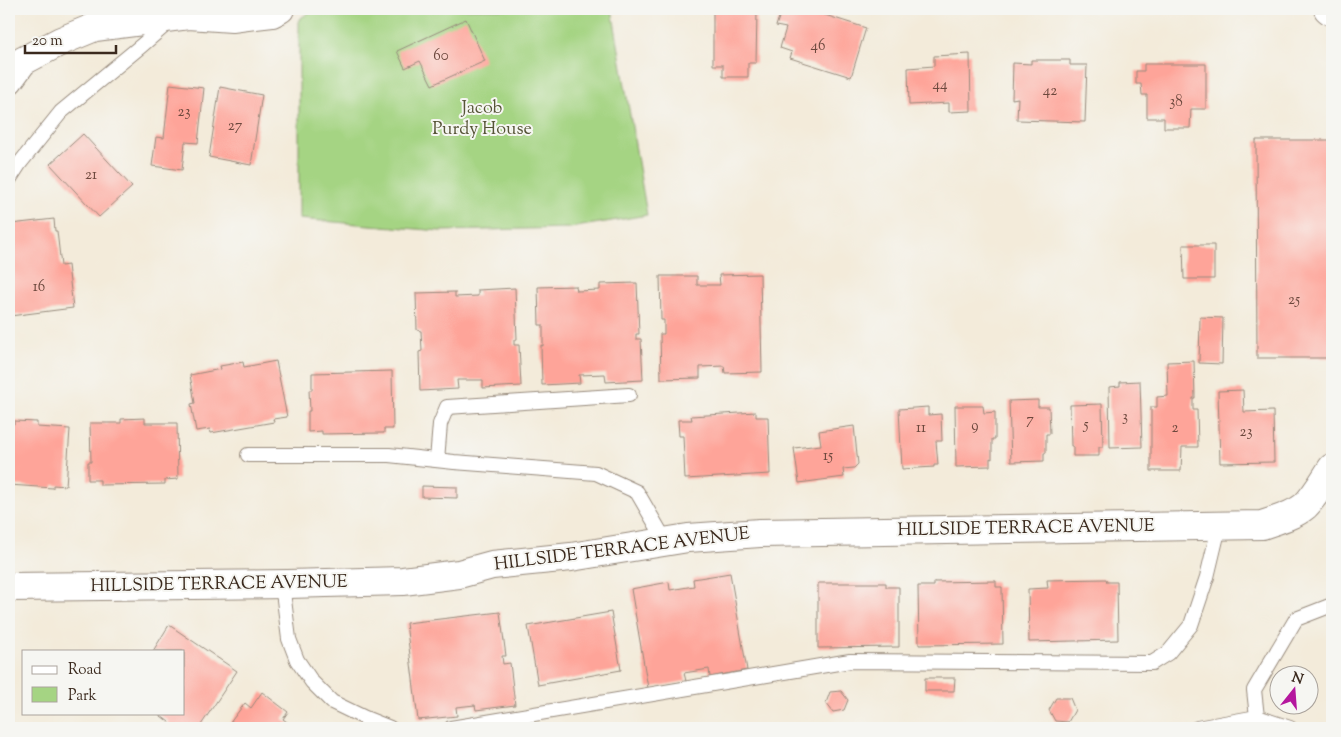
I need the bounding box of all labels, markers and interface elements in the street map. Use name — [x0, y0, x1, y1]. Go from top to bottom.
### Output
scale bar — [25, 22, 116, 54]
text: 20 m — [32, 31, 63, 52]
house number: 46 — [811, 36, 825, 57]
house number: 60 — [433, 46, 449, 67]
house number: 44 — [932, 75, 948, 96]
house number: 42 — [1043, 81, 1057, 102]
house number: 38 — [1169, 92, 1183, 113]
park label: Jacob Purdy House — [432, 96, 532, 143]
house number: 23 — [177, 102, 191, 123]
house number: 27 — [228, 116, 243, 137]
house number: 21 — [85, 165, 97, 186]
house number: 16 — [33, 277, 45, 298]
house number: 25 — [1288, 290, 1300, 311]
house number: 3 — [1122, 407, 1128, 428]
house number: 7 — [1026, 410, 1034, 431]
house number: 5 — [1082, 415, 1089, 436]
house number: 9 — [971, 416, 979, 437]
house number: 11 — [916, 418, 926, 439]
house number: 2 — [1171, 418, 1179, 439]
house number: 23 — [1239, 422, 1253, 443]
house number: 15 — [823, 446, 833, 467]
street label: HILLSIDE TERRACE AVENUE — [897, 514, 1155, 544]
street label: HILLSIDE TERRACE AVENUE — [493, 521, 751, 579]
street label: HILLSIDE TERRACE AVENUE — [90, 570, 348, 600]
legend — [22, 650, 185, 714]
text: Road — [68, 660, 102, 681]
north arrow — [1268, 664, 1318, 714]
text: N — [1289, 668, 1305, 691]
text: Park — [68, 686, 97, 707]

